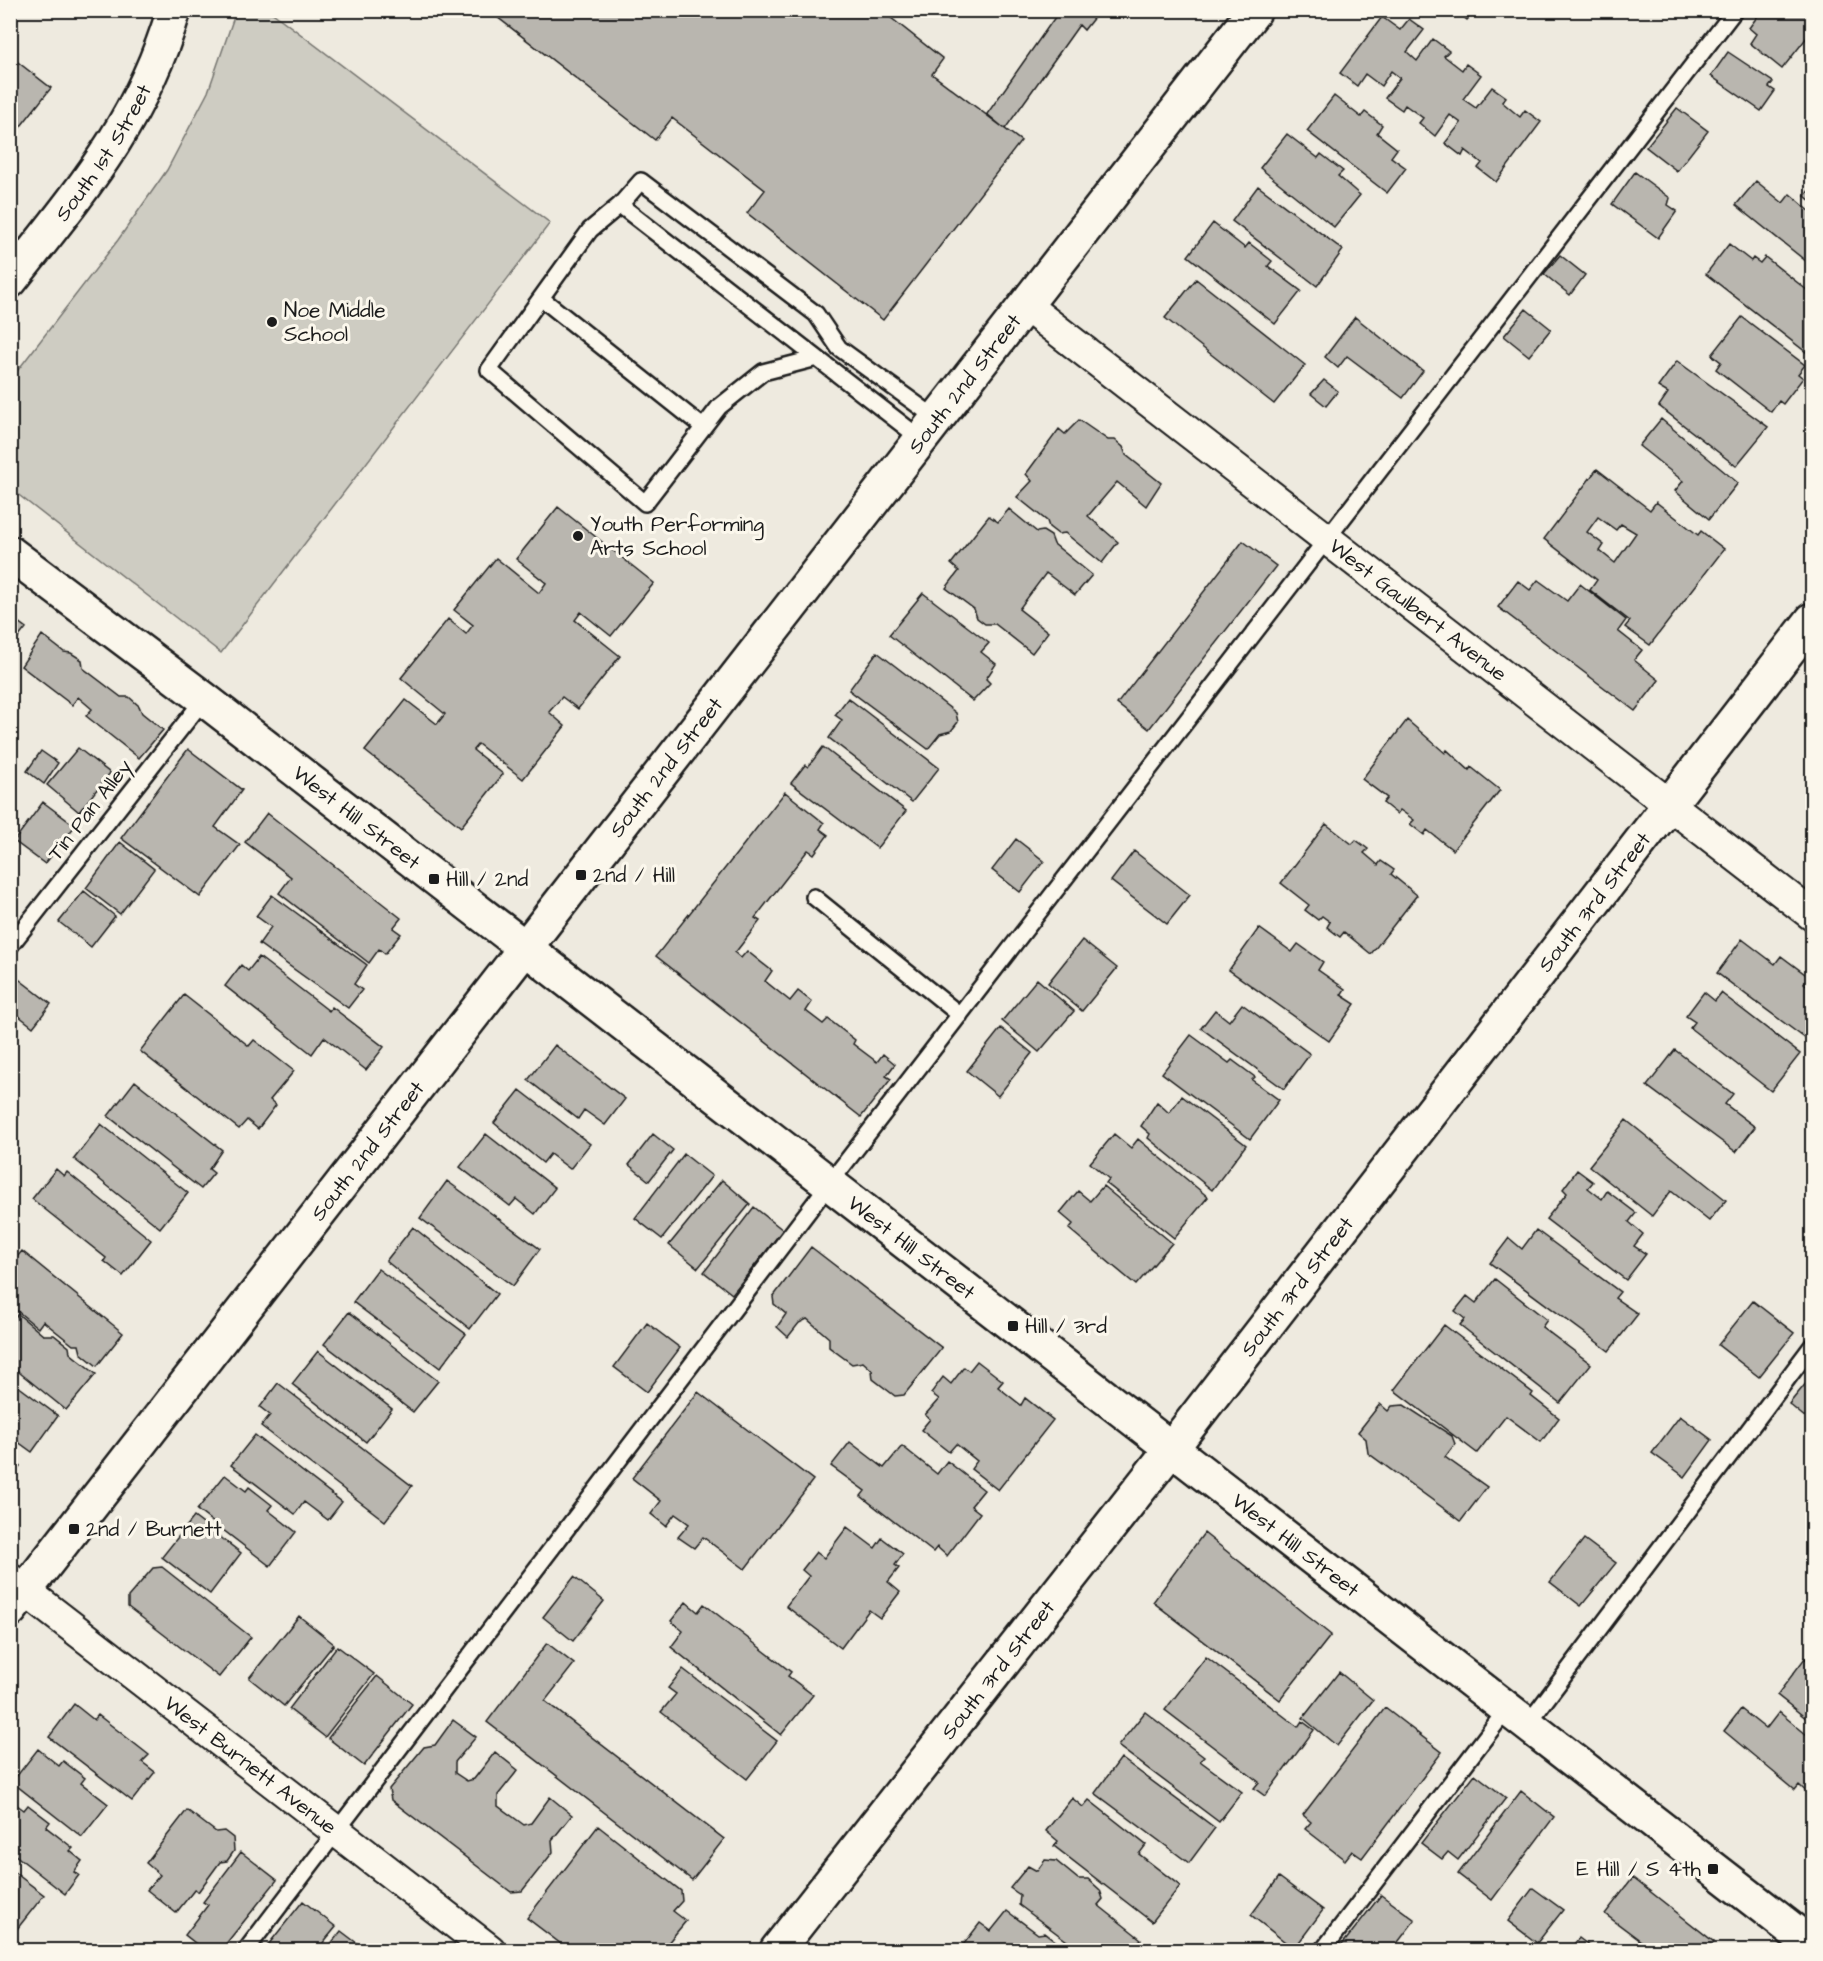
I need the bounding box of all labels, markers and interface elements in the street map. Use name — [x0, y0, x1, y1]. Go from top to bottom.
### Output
street label: South 1st Street — [48, 79, 158, 227]
place label: Noe Middle School — [284, 296, 386, 349]
street label: South 2nd Street — [901, 307, 1028, 459]
marker: Noe Middle School — [265, 315, 279, 329]
place label: Youth Performing Arts School — [590, 510, 764, 563]
marker: Youth Performing Arts School — [571, 529, 585, 543]
street label: West Gaulbert Avenue — [1323, 532, 1513, 688]
street label: South 2nd Street — [602, 691, 730, 843]
street label: Tin Pan Alley — [41, 753, 141, 868]
street label: West Hill Street — [287, 759, 427, 876]
street label: South 3rd Street — [1531, 825, 1658, 978]
place label: 2nd / Hill — [593, 861, 675, 890]
place label: Hill / 2nd — [446, 865, 528, 894]
marker: 2nd / Hill — [574, 868, 588, 882]
marker: Hill / 2nd — [427, 872, 441, 886]
street label: South 2nd Street — [304, 1074, 431, 1227]
street label: West Hill Street — [842, 1189, 982, 1306]
street label: South 3rd Street — [1233, 1210, 1360, 1362]
place label: Hill / 3rd — [1025, 1312, 1107, 1341]
marker: Hill / 3rd — [1006, 1319, 1020, 1333]
street label: West Hill Street — [1226, 1486, 1366, 1604]
place label: 2nd / Burnett — [86, 1515, 222, 1544]
marker: 2nd / Burnett — [67, 1522, 81, 1536]
street label: South 3rd Street — [934, 1593, 1062, 1745]
street label: West Burnett Avenue — [158, 1689, 343, 1841]
place label: E Hill / S 4th — [1576, 1855, 1702, 1884]
marker: E Hill / S 4th — [1706, 1862, 1720, 1876]

